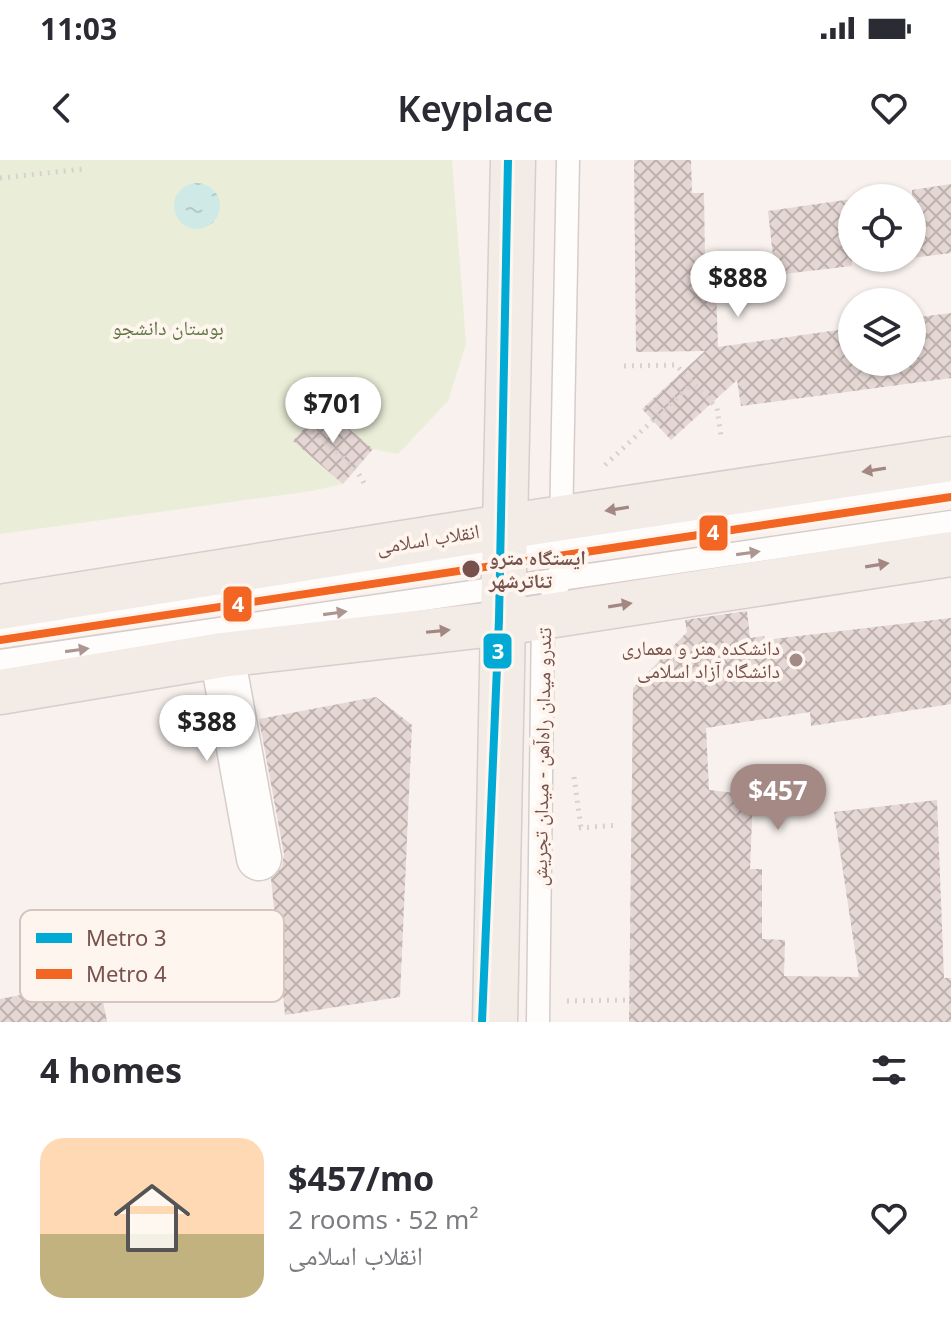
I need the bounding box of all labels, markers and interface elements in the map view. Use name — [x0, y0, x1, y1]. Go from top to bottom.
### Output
text: 11:03 — [40, 8, 117, 49]
text: Keyplace — [397, 84, 554, 133]
icon: back — [40, 86, 84, 130]
icon: heart — [867, 86, 911, 130]
map controls — [838, 184, 926, 376]
button: locate — [838, 184, 926, 272]
pin: $888 — [691, 251, 785, 319]
text: $888 — [708, 259, 768, 295]
button: layers — [838, 288, 926, 376]
park label: بوستان دانشجو — [112, 314, 224, 341]
pin: $701 — [286, 377, 380, 445]
text: $701 — [303, 385, 363, 421]
one-way arrow — [861, 465, 886, 477]
one-way arrow — [604, 503, 629, 516]
line badge: 4 — [698, 514, 729, 552]
text: 4 — [707, 516, 720, 546]
street label: انقلاب اسلامی — [375, 517, 481, 560]
place label: ایستگاه مترو تئاترشهر — [488, 544, 586, 594]
one-way arrow — [736, 546, 761, 559]
marker: ایستگاه مترو تئاترشهر — [460, 558, 482, 580]
one-way arrow — [865, 558, 890, 571]
line badge: 4 — [222, 585, 253, 623]
text: 4 — [232, 588, 245, 618]
one-way arrow — [608, 598, 633, 610]
one-way arrow — [322, 606, 347, 619]
one-way arrow — [426, 624, 451, 637]
street label: تندرو میدان راه‌آهن - میدان تجریش — [526, 627, 557, 887]
line badge: 3 — [482, 632, 513, 670]
place label: دانشکده هنر و معماری دانشگاه آزاد اسلامی — [622, 634, 780, 684]
text: 3 — [492, 635, 504, 665]
one-way arrow — [65, 643, 90, 656]
marker: دانشکده هنر و معماری دانشگاه آزاد اسلامی — [787, 651, 805, 669]
pin: $388 — [160, 695, 254, 763]
text: $388 — [177, 703, 237, 739]
pin: $457 — [731, 764, 825, 832]
text: $457 — [748, 772, 808, 808]
legend — [20, 910, 284, 1002]
text: Metro 3 — [86, 922, 167, 952]
text: Metro 4 — [86, 958, 167, 988]
text: 4 homes — [40, 1047, 182, 1093]
icon: filters — [867, 1048, 911, 1092]
text: $457/mo — [288, 1155, 434, 1201]
icon: home — [104, 1170, 200, 1266]
icon: heart — [867, 1196, 911, 1240]
text: 2 rooms · 52 m² — [288, 1201, 478, 1237]
text: انقلاب اسلامی — [288, 1237, 423, 1273]

